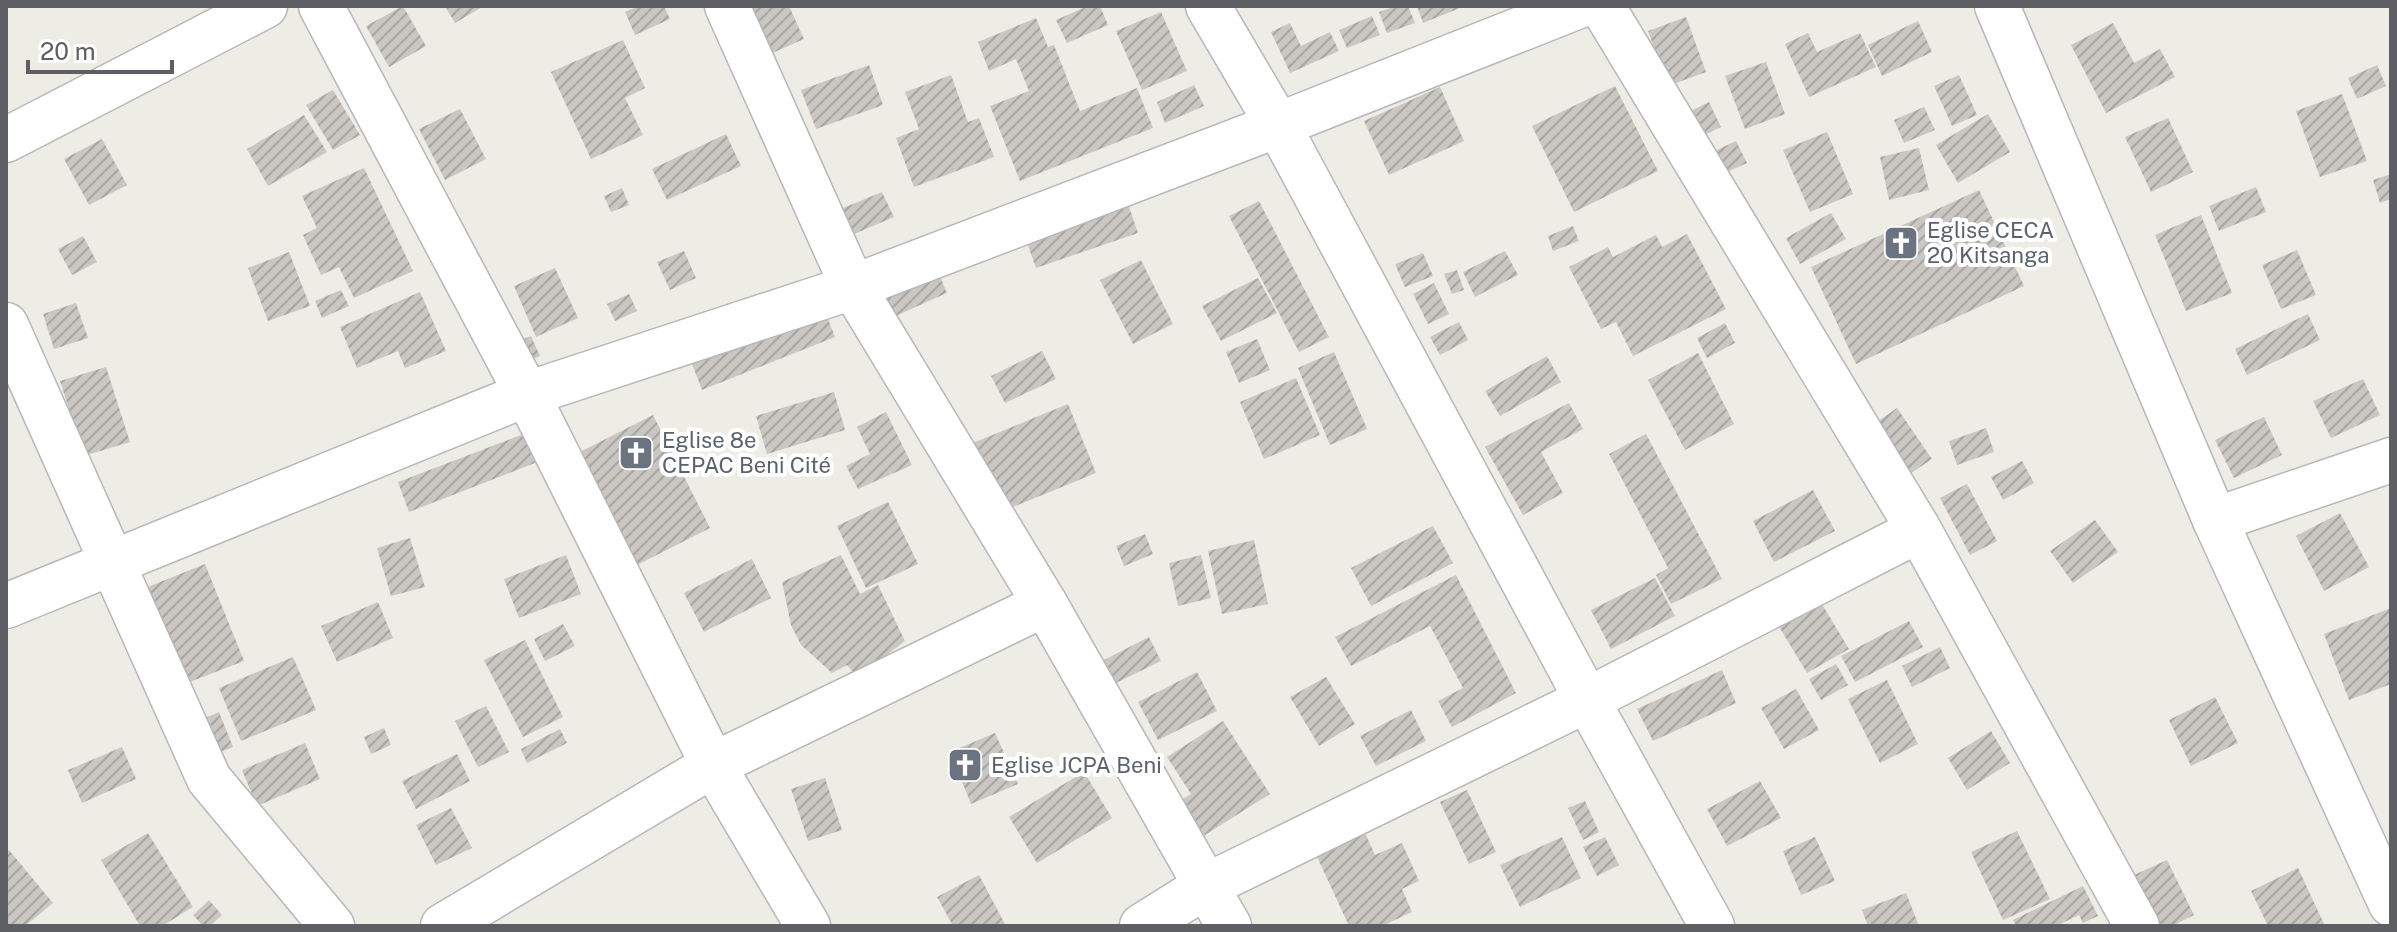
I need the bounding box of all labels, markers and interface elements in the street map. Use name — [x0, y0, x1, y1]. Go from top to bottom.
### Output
scale bar — [28, 24, 172, 74]
text: 20 m — [40, 37, 96, 65]
place label: Eglise CECA 20 Kitsanga — [1927, 217, 2054, 268]
church icon: Eglise CECA 20 Kitsanga — [1882, 224, 1920, 262]
place label: Eglise 8e CEPAC Beni Cité — [662, 427, 831, 478]
church icon: Eglise 8e CEPAC Beni Cité — [617, 434, 655, 472]
church icon: Eglise JCPA Beni — [946, 746, 984, 784]
place label: Eglise JCPA Beni — [991, 752, 1162, 778]

